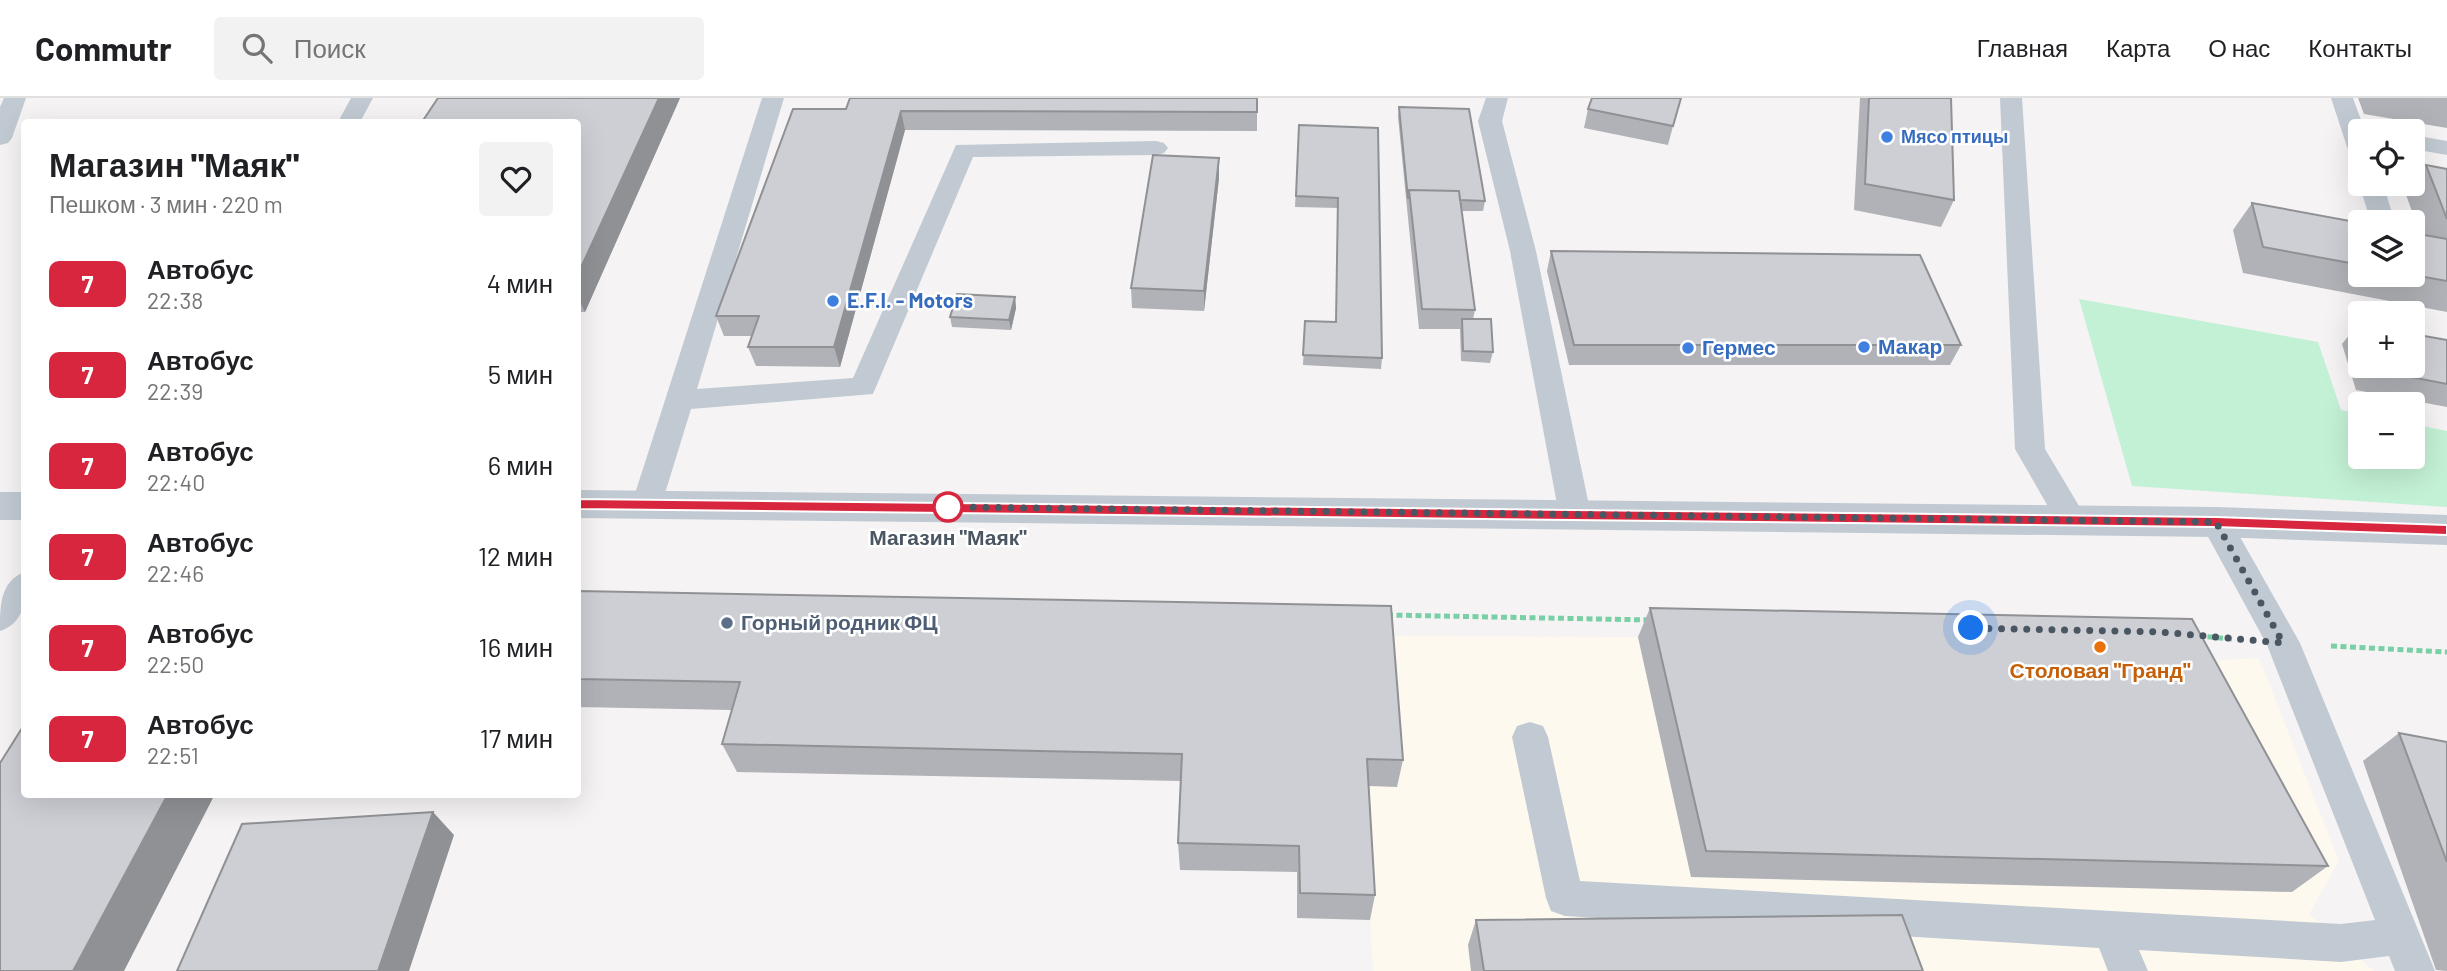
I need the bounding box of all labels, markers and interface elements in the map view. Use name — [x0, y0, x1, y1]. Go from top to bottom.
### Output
search box — [214, 17, 704, 80]
text: Commutr — [35, 28, 172, 68]
icon: search — [238, 29, 276, 67]
text: Поиск — [294, 32, 366, 63]
text: Главная — [1977, 33, 2068, 62]
text: Карта — [2106, 33, 2170, 62]
text: О нас — [2208, 33, 2270, 62]
text: Контакты — [2308, 33, 2412, 62]
map controls — [2348, 119, 2425, 469]
button: locate — [2348, 119, 2425, 196]
place label: Мясо птицы — [1901, 125, 2008, 147]
marker: Мясо птицы — [1879, 129, 1895, 145]
button: heart — [479, 142, 553, 216]
text: Магазин "Маяк" — [49, 144, 299, 184]
text: Пешком · 3 мин · 220 m — [49, 190, 283, 218]
button: layers — [2348, 210, 2425, 287]
text: Автобус — [147, 253, 254, 284]
text: 4 мин — [487, 267, 553, 298]
text: 7 — [82, 269, 93, 298]
text: 22:38 — [147, 286, 203, 314]
place label: E.F.I. - Motors — [847, 287, 973, 312]
marker: E.F.I. - Motors — [825, 293, 841, 309]
button: + — [2348, 301, 2425, 378]
place label: Макар — [1878, 333, 1942, 358]
place label: Гермес — [1702, 334, 1776, 359]
marker: Макар — [1856, 339, 1872, 355]
marker: Гермес — [1680, 340, 1696, 356]
text: Автобус — [147, 344, 254, 375]
text: 5 мин — [488, 358, 553, 389]
text: 7 — [82, 360, 93, 389]
text: 22:39 — [147, 377, 203, 405]
button: − — [2348, 392, 2425, 469]
text: Автобус — [147, 435, 254, 466]
text: 6 мин — [488, 449, 553, 480]
text: 7 — [82, 451, 93, 480]
text: 22:40 — [147, 468, 205, 496]
marker: Магазин "Маяк" — [933, 492, 963, 522]
place label: Магазин "Маяк" — [869, 524, 1027, 549]
text: Автобус — [147, 526, 254, 557]
text: 12 мин — [478, 540, 553, 571]
text: 7 — [82, 542, 93, 571]
text: 22:46 — [147, 559, 204, 587]
place label: Горный родник ФЦ — [741, 609, 938, 634]
your location — [1953, 610, 1988, 645]
marker: Горный родник ФЦ — [719, 615, 735, 631]
text: Автобус — [147, 617, 254, 648]
text: 16 мин — [479, 631, 553, 662]
text: 7 — [82, 633, 93, 662]
marker: Столовая "Гранд" — [2092, 639, 2108, 655]
text: 22:50 — [147, 650, 204, 678]
place label: Столовая "Гранд" — [2010, 657, 2191, 682]
text: Автобус — [147, 708, 254, 739]
text: 17 мин — [480, 722, 553, 753]
text: 7 — [82, 724, 93, 753]
text: 22:51 — [147, 741, 199, 769]

